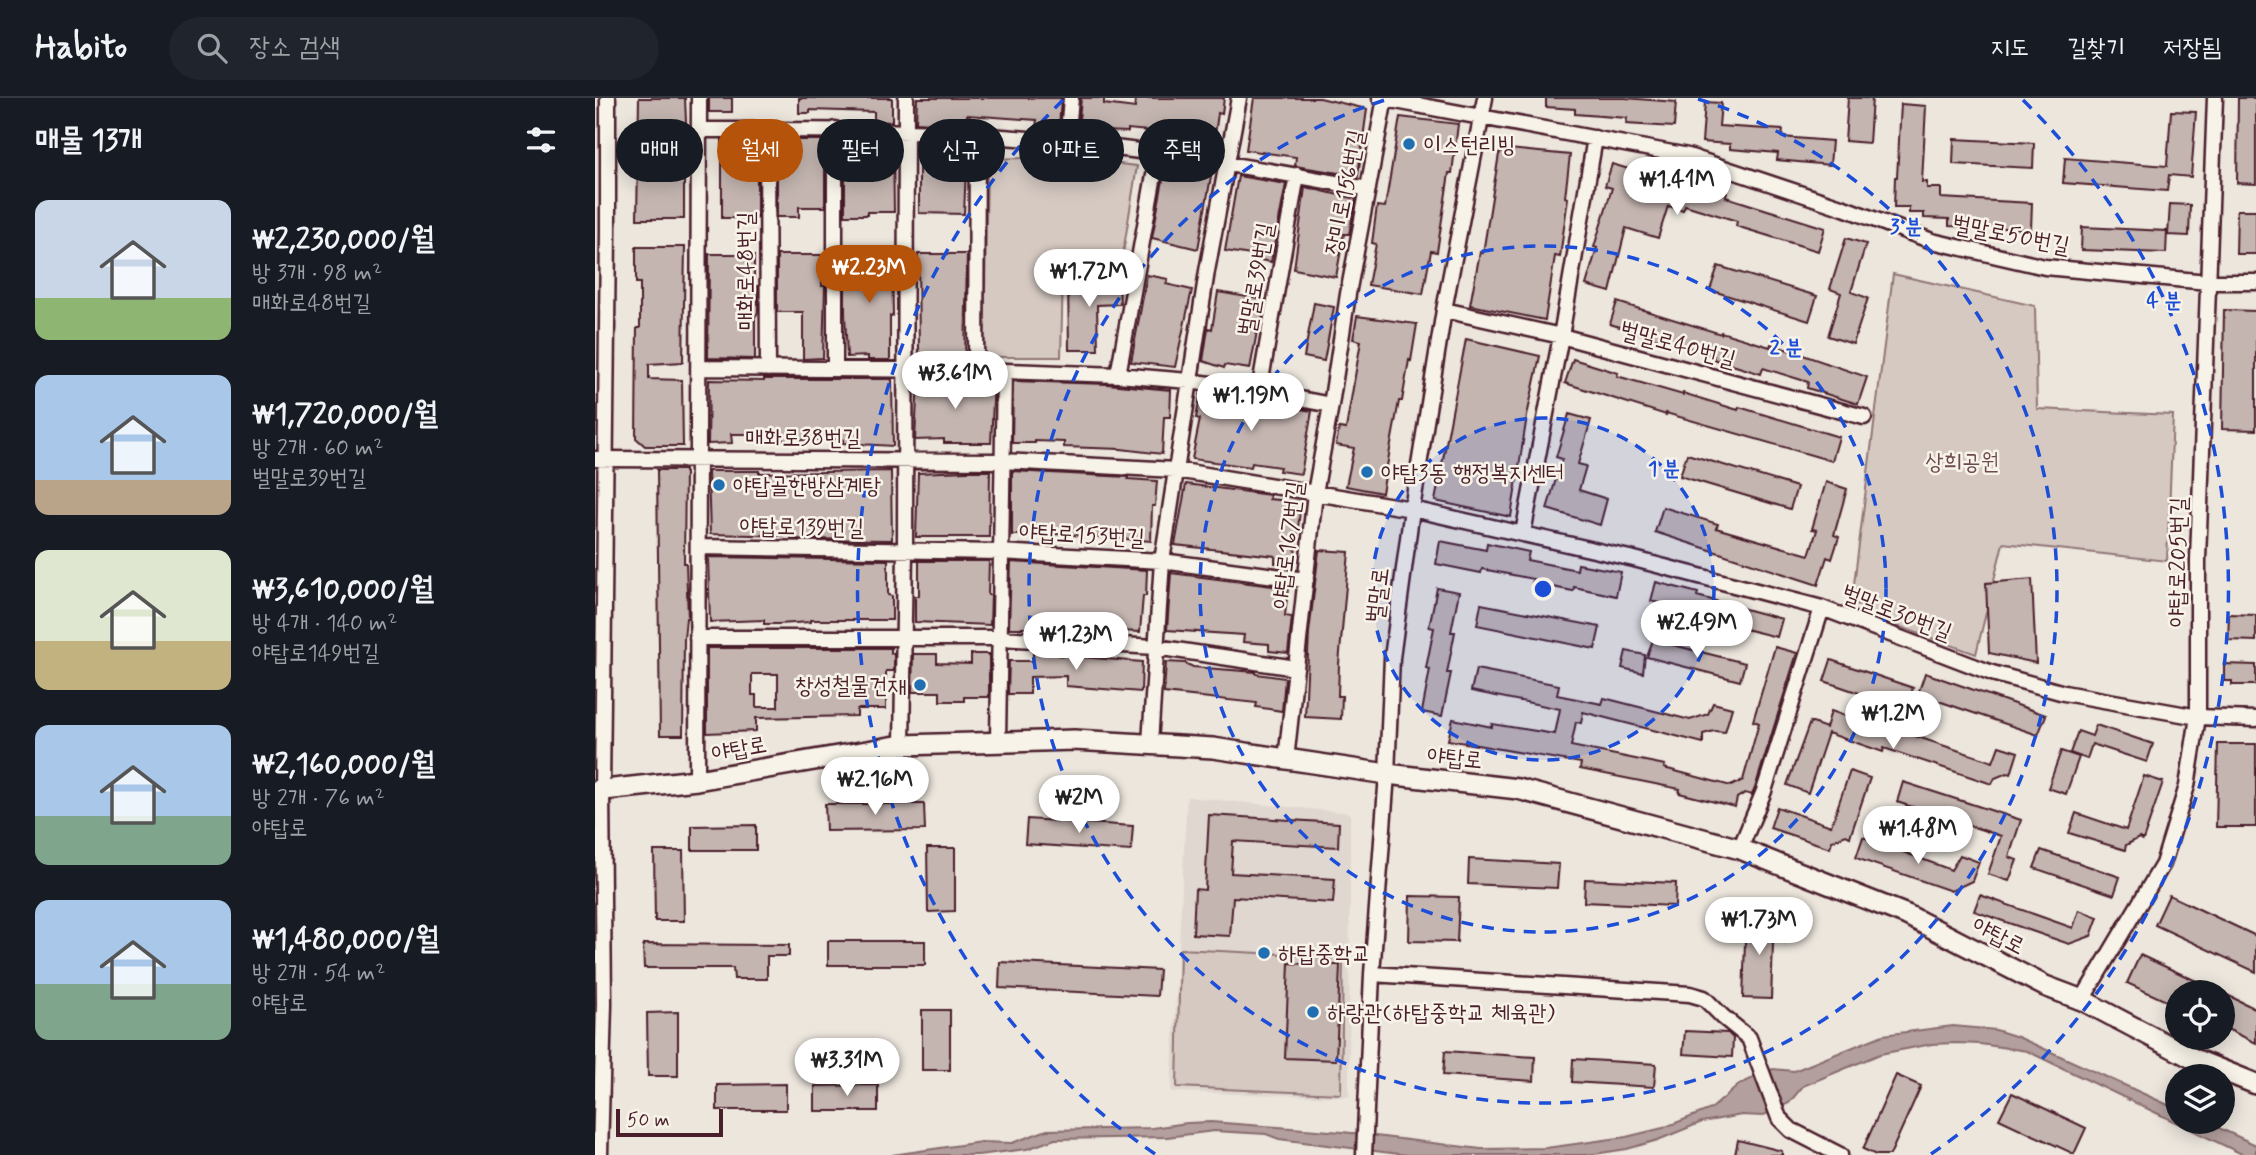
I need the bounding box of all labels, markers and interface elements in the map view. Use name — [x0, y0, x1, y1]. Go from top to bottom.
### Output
search box — [169, 17, 659, 80]
text: Habito — [35, 26, 127, 70]
icon: search — [193, 29, 231, 67]
text: 장소 검색 — [249, 31, 340, 65]
text: 지도 — [1991, 33, 2029, 64]
text: 길찾기 — [2067, 33, 2125, 64]
text: 저장됨 — [2163, 33, 2221, 64]
chip: 매매 — [616, 119, 703, 182]
chip: 월세 — [717, 119, 803, 182]
chip: 필터 — [817, 119, 904, 182]
chip: 신규 — [918, 119, 1005, 182]
chip: 아파트 — [1019, 119, 1124, 182]
chip: 주택 — [1138, 119, 1225, 182]
text: 매물 13개 — [35, 121, 143, 160]
icon: filters — [522, 121, 560, 159]
street label: 장미로156번길 — [1319, 127, 1373, 258]
place label: 이스턴리빙 — [1423, 131, 1516, 161]
marker: 이스턴리빙 — [1401, 136, 1417, 152]
pin: ₩1.41M — [1620, 158, 1734, 217]
text: ₩1.41M — [1639, 165, 1715, 195]
street label: 벌말로50번길 — [1949, 210, 2072, 262]
street label: 매화로48번길 — [732, 212, 762, 330]
text: 3 분 — [1890, 213, 1922, 241]
text: ₩2,230,000/월 — [252, 220, 435, 259]
street label: 벌말로39번길 — [1232, 220, 1282, 338]
icon: home — [91, 228, 175, 312]
pin: ₩2.23M — [812, 246, 926, 305]
pin: ₩1.72M — [1032, 250, 1146, 309]
text: ₩2.23M — [832, 253, 906, 283]
text: ₩1.72M — [1050, 257, 1128, 287]
text: 방 3개 · 98 m² — [252, 259, 382, 289]
text: 4 분 — [2147, 287, 2181, 315]
text: 매화로48번길 — [252, 289, 371, 319]
street label: 벌말로40번길 — [1616, 316, 1739, 376]
text: 2 분 — [1770, 334, 1803, 362]
pin: ₩3.61M — [898, 352, 1012, 411]
text: ₩3.61M — [918, 359, 992, 389]
pin: ₩1.19M — [1194, 374, 1308, 433]
text: ₩1.19M — [1213, 381, 1289, 411]
text: ₩1,720,000/월 — [252, 395, 438, 434]
icon: home — [91, 403, 175, 487]
street label: 매화로38번길 — [745, 424, 861, 454]
text: 방 2개 · 60 m² — [252, 434, 384, 464]
park label: 상희공원 — [1925, 448, 1999, 478]
text: 1 분 — [1648, 455, 1680, 483]
place label: 야탑3동 행정복지센터 — [1381, 459, 1564, 489]
text: 벌말로39번길 — [252, 464, 366, 494]
marker: 야탑3동 행정복지센터 — [1359, 464, 1375, 480]
place label: 야탑골한방삼계탕 — [733, 472, 882, 502]
marker: 야탑골한방삼계탕 — [711, 477, 727, 493]
street label: 야탑로167번길 — [1266, 480, 1312, 611]
street label: 야탑로205번길 — [2163, 497, 2195, 628]
street label: 야탑로139번길 — [739, 512, 864, 544]
street label: 야탑로153번길 — [1018, 518, 1146, 554]
street label: 벌말로 — [1361, 566, 1397, 625]
text: ₩3,610,000/월 — [252, 570, 434, 609]
centre of rings — [1531, 577, 1555, 601]
icon: home — [91, 578, 175, 662]
street label: 벌말로30번길 — [1837, 579, 1956, 649]
pin: ₩2.49M — [1640, 601, 1754, 660]
text: ₩2.49M — [1657, 608, 1737, 638]
text: 방 4개 · 140 m² — [252, 609, 398, 639]
pin: ₩1.23M — [1019, 612, 1133, 672]
text: ₩1.23M — [1039, 620, 1113, 650]
text: 야탑로149번길 — [252, 639, 380, 669]
place label: 창성철물건재 — [795, 672, 906, 702]
marker: 창성철물건재 — [912, 677, 928, 693]
pin: ₩1.2M — [1844, 692, 1942, 751]
text: ₩1.2M — [1861, 699, 1925, 729]
street label: 야탑로 — [709, 730, 769, 770]
street label: 야탑로 — [1426, 741, 1484, 777]
text: ₩2,160,000/월 — [252, 745, 435, 784]
icon: home — [91, 753, 175, 837]
pin: ₩2.16M — [818, 758, 932, 817]
text: ₩2.16M — [837, 765, 913, 795]
pin: ₩2M — [1045, 776, 1113, 835]
text: ₩2M — [1055, 783, 1103, 813]
text: 방 2개 · 76 m² — [252, 784, 385, 814]
pin: ₩1.48M — [1861, 806, 1975, 866]
text: 야탑로 — [252, 814, 308, 844]
text: ₩1.48M — [1879, 814, 1957, 844]
pin: ₩1.73M — [1702, 898, 1816, 957]
text: ₩1.73M — [1721, 905, 1797, 935]
street label: 야탑로 — [1967, 911, 2030, 963]
text: ₩1,480,000/월 — [252, 920, 439, 959]
icon: home — [91, 928, 175, 1012]
place label: 하탑중학교 — [1278, 940, 1371, 970]
marker: 하탑중학교 — [1256, 945, 1272, 961]
text: 방 2개 · 54 m² — [252, 959, 385, 989]
map controls — [2165, 980, 2235, 1134]
button: locate — [2165, 980, 2235, 1050]
text: 야탑로 — [252, 989, 308, 1019]
place label: 하랑관(하탑중학교 체육관) — [1327, 999, 1555, 1029]
marker: 하랑관(하탑중학교 체육관) — [1305, 1004, 1321, 1020]
pin: ₩3.31M — [790, 1038, 904, 1098]
text: ₩3.31M — [811, 1046, 883, 1076]
button: layers — [2165, 1064, 2235, 1134]
scale bar — [616, 1106, 723, 1138]
text: 50 m — [627, 1108, 670, 1133]

